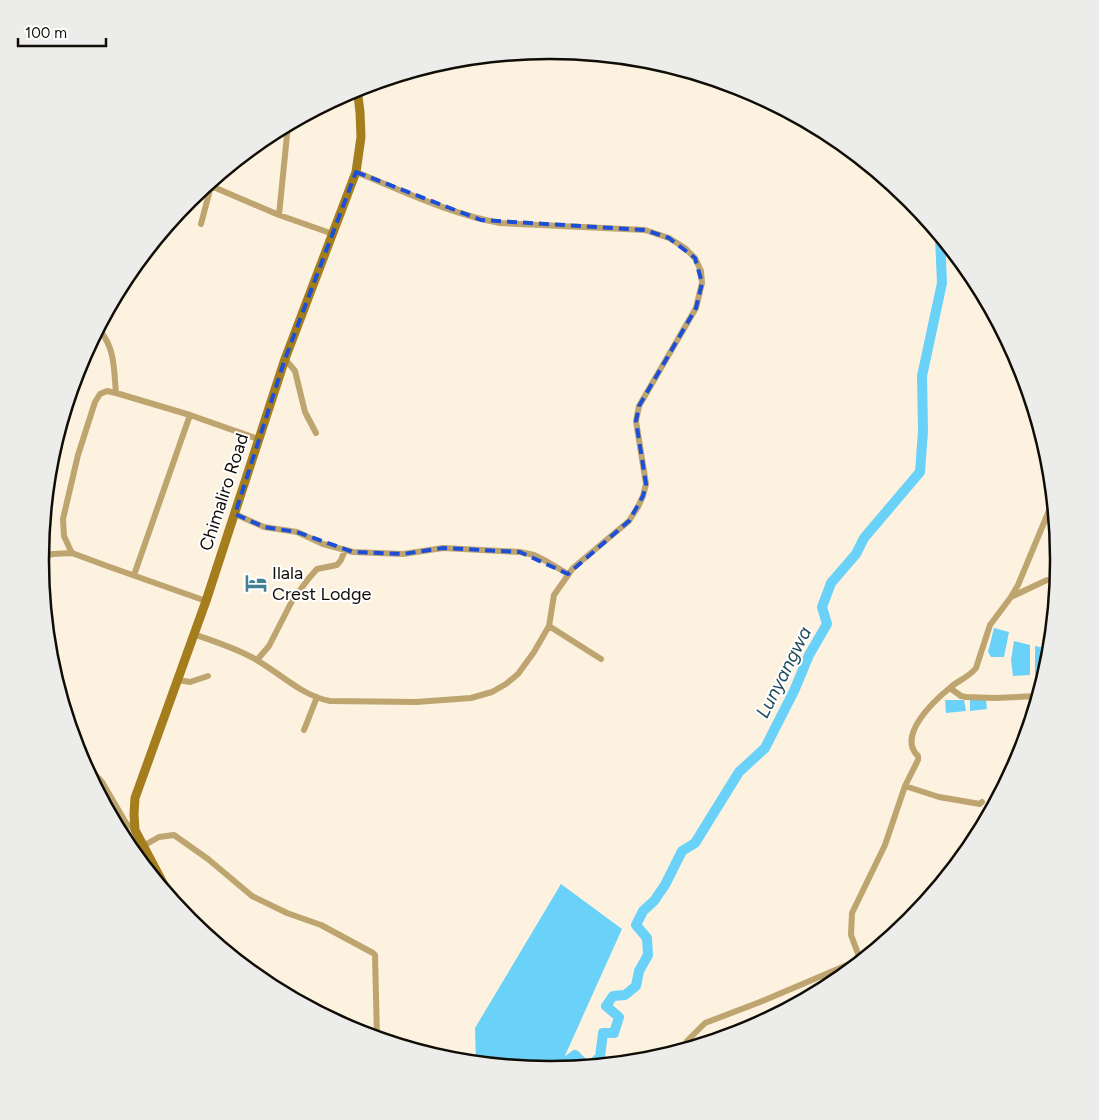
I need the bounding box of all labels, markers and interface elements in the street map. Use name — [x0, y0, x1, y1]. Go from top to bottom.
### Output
scale bar — [18, 15, 105, 47]
text: 100 m — [25, 24, 67, 42]
street label: Chimaliro Road — [195, 430, 253, 554]
place label: Ilala Crest Lodge — [272, 562, 371, 605]
hotel icon: Ilala Crest Lodge — [243, 570, 269, 596]
water label: Lunyangwa — [751, 623, 816, 722]

